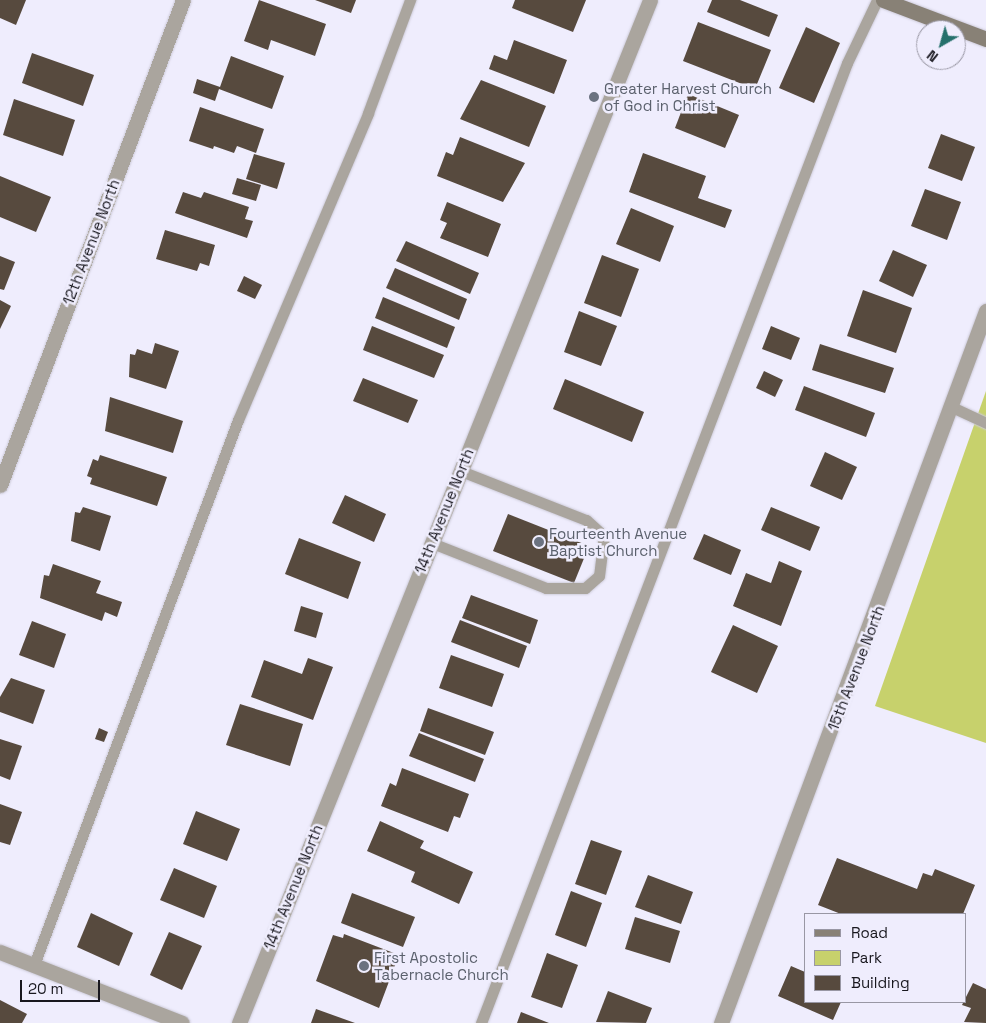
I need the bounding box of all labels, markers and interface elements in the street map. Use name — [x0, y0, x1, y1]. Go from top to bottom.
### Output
north arrow — [916, 20, 966, 70]
text: N — [923, 46, 942, 66]
place label: Greater Harvest Church of God in Christ — [604, 79, 772, 114]
marker: Greater Harvest Church of God in Christ — [588, 91, 600, 103]
street label: 12th Avenue North — [59, 177, 123, 307]
street label: 14th Avenue North — [411, 446, 477, 576]
place label: Fourteenth Avenue Baptist Church — [549, 524, 687, 559]
marker: Fourteenth Avenue Baptist Church — [533, 536, 545, 548]
street label: 15th Avenue North — [824, 603, 888, 733]
street label: 14th Avenue North — [260, 822, 326, 952]
legend — [804, 913, 966, 1003]
text: Road — [851, 923, 888, 942]
place label: First Apostolic Tabernacle Church — [374, 948, 509, 983]
text: Park — [851, 948, 882, 967]
marker: First Apostolic Tabernacle Church — [358, 960, 370, 972]
scale bar — [22, 970, 102, 1002]
text: Building — [851, 973, 910, 992]
text: 20 m — [28, 979, 63, 998]

